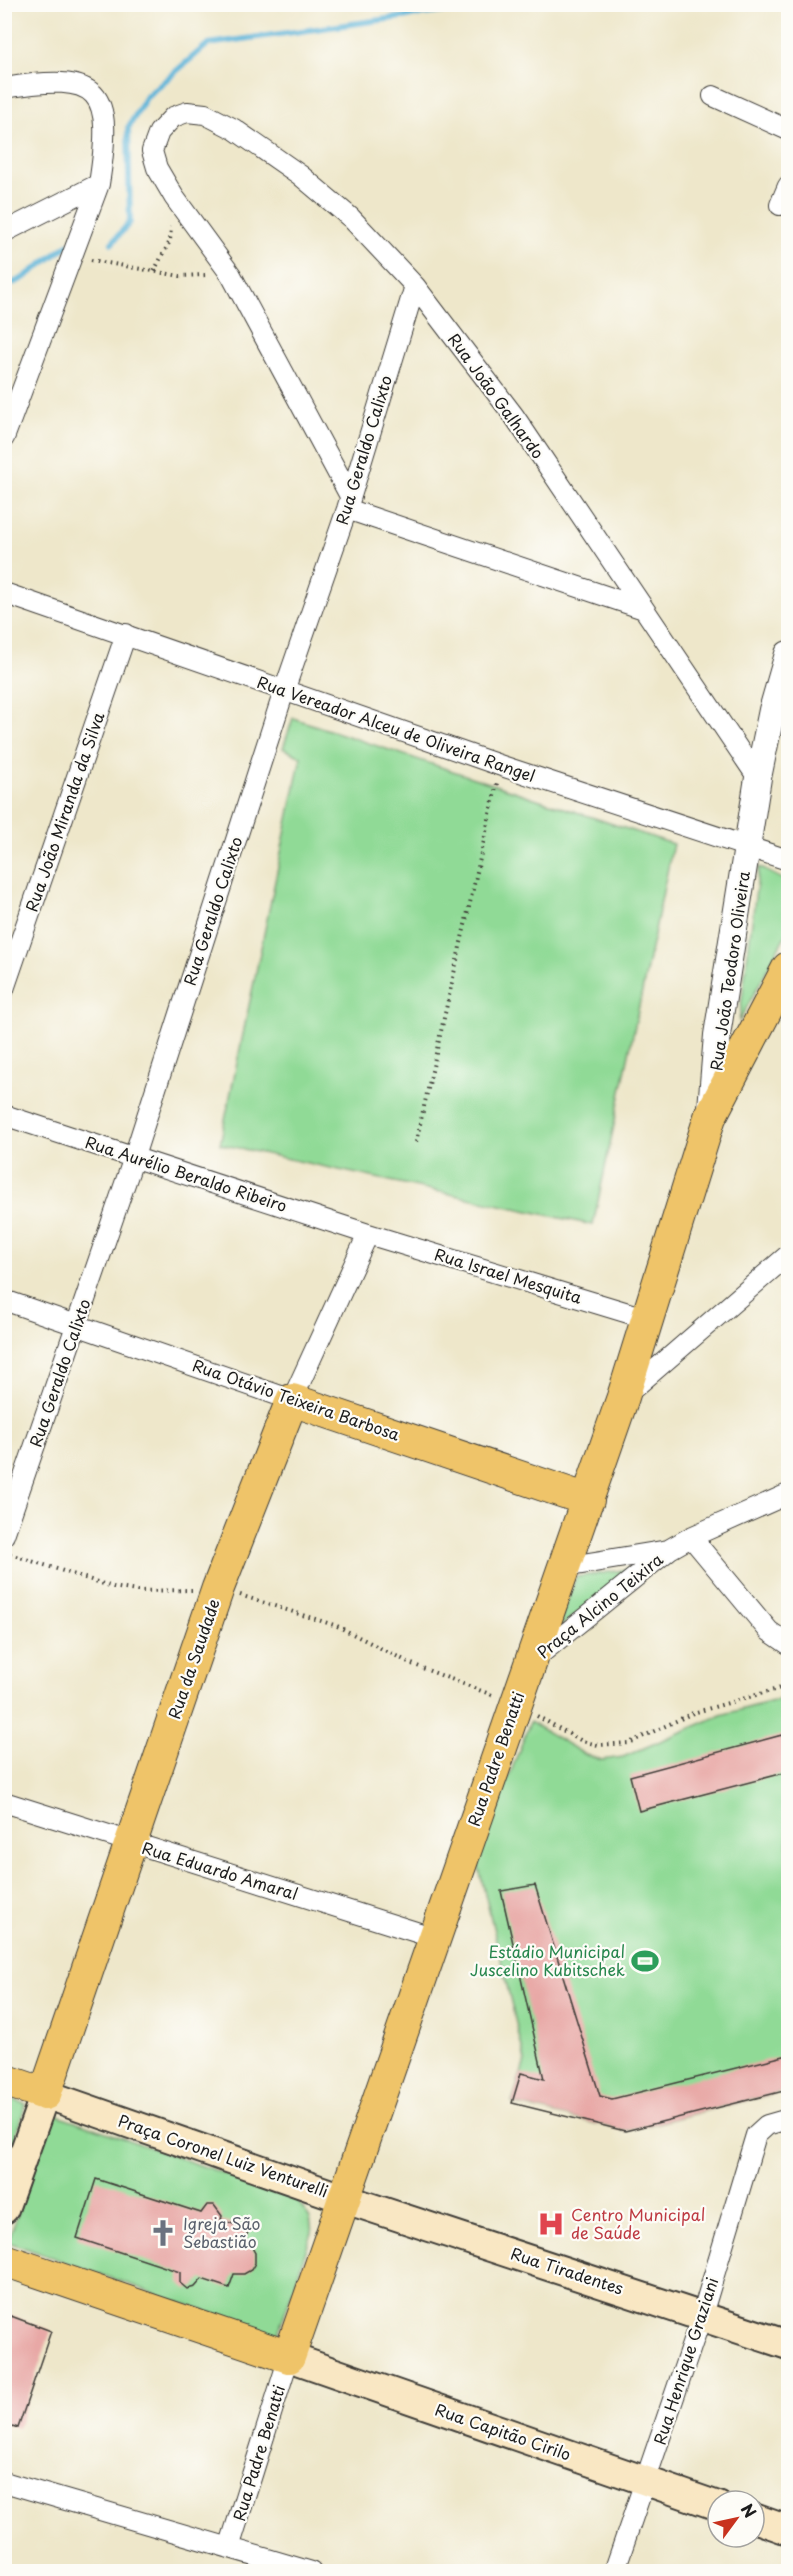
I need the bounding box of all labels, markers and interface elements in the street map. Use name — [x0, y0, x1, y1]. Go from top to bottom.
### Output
street label: Rua João Galhardo — [443, 328, 551, 463]
street label: Rua Geraldo Calixto — [329, 372, 397, 527]
street label: Rua Vereador Alceu de Oliveira Rangel — [254, 669, 539, 787]
street label: Rua João Miranda da Silva — [19, 709, 110, 915]
street label: Rua Geraldo Calixto — [177, 833, 247, 988]
street label: Rua João Teodoro Oliveira — [703, 869, 755, 1072]
street label: Rua Aurélio Beraldo Ribeiro — [82, 1129, 290, 1217]
street label: Rua Israel Mesquita — [432, 1241, 585, 1309]
street label: Rua Geraldo Calixto — [22, 1295, 96, 1450]
street label: Rua Otávio Teixeira Barbosa — [190, 1352, 403, 1446]
street label: Praça Alcino Teixira — [531, 1547, 668, 1664]
street label: Rua da Saudade — [161, 1595, 225, 1722]
street label: Rua Padre Benatti — [461, 1688, 529, 1829]
street label: Rua Eduardo Amaral — [139, 1835, 301, 1905]
place label: Estádio Municipal Juscelino Kubitschek — [470, 1939, 625, 1981]
sports icon: Estádio Municipal Juscelino Kubitschek — [630, 1946, 660, 1976]
street label: Praça Coronel Luiz Venturelli — [115, 2108, 332, 2202]
place label: Centro Municipal de Saúde — [571, 2202, 705, 2244]
hospital icon: Centro Municipal de Saúde — [536, 2209, 566, 2239]
place label: Igreja São Sebastião — [183, 2211, 260, 2253]
church icon: Igreja São Sebastião — [148, 2218, 178, 2248]
street label: Rua Tiradentes — [508, 2241, 627, 2300]
street label: Rua Henrique Graziani — [647, 2274, 723, 2447]
street label: Rua Padre Benatti — [226, 2382, 290, 2524]
street label: Rua Capitão Cirilo — [432, 2397, 575, 2466]
north arrow — [706, 2489, 766, 2549]
text: N — [736, 2498, 763, 2522]

